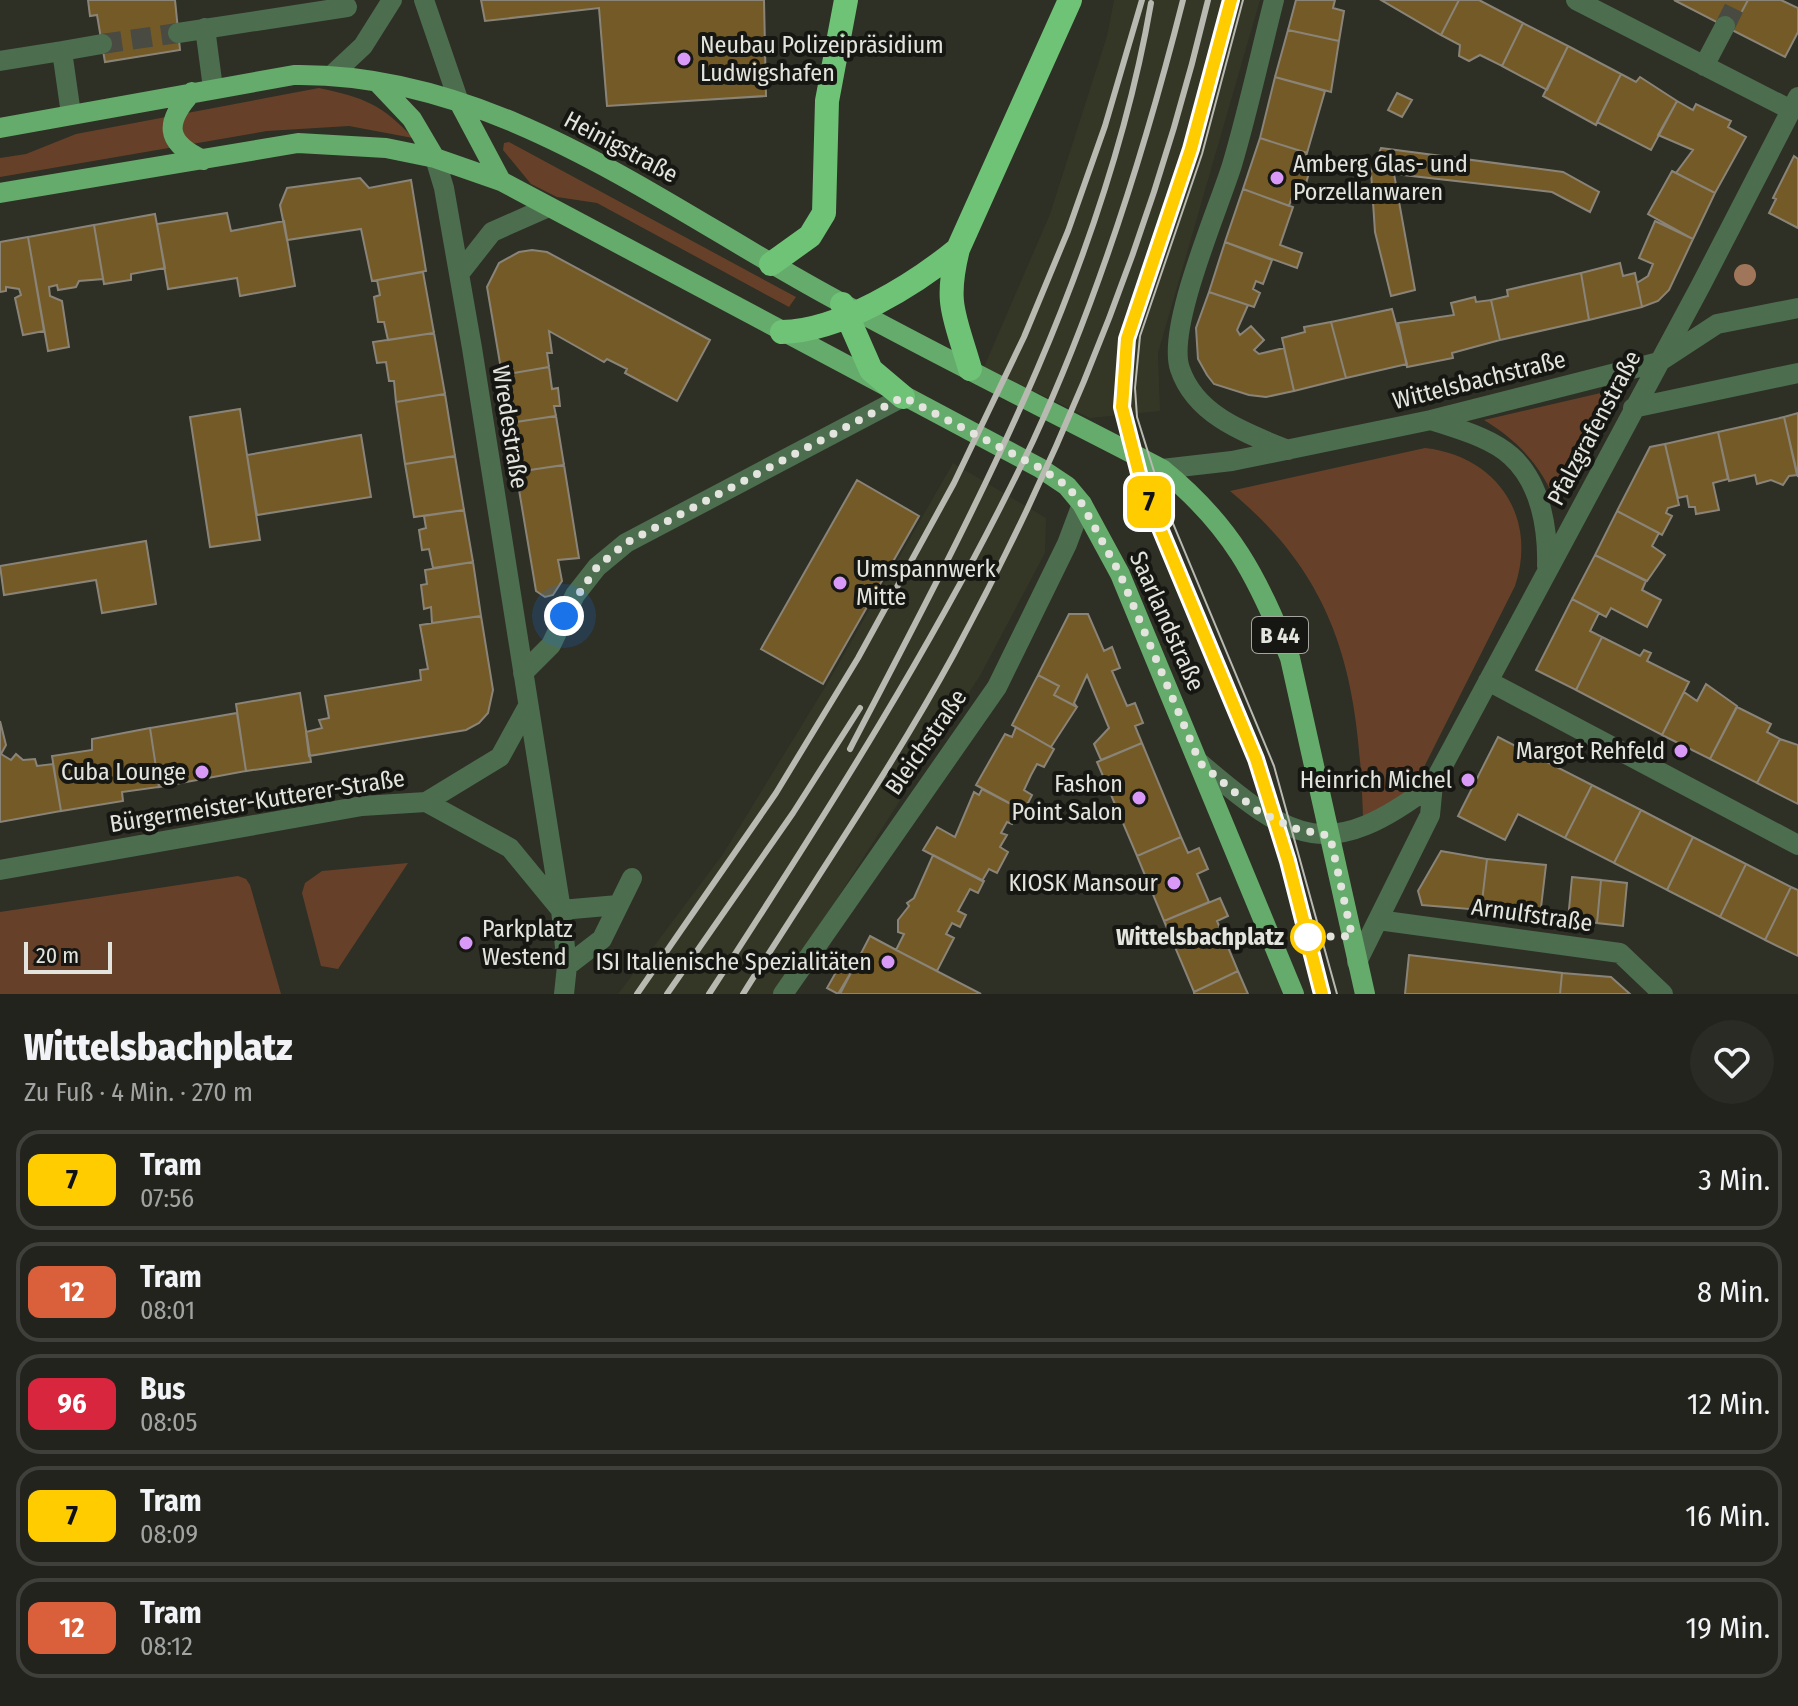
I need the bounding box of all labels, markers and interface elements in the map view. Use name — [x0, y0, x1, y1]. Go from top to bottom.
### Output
place label: Neubau Polizeipräsidium Ludwigshafen — [700, 31, 944, 87]
marker: Neubau Polizeipräsidium Ludwigshafen — [675, 50, 693, 68]
street label: Heinigstraße — [559, 105, 683, 189]
place label: Amberg Glas- und Porzellanwaren — [1293, 150, 1468, 206]
marker: Amberg Glas- und Porzellanwaren — [1268, 169, 1286, 187]
street label: Wittelsbachstraße — [1390, 345, 1568, 415]
street label: Pfalzgrafenstraße — [1541, 346, 1647, 510]
street label: Wredestraße — [486, 363, 534, 491]
line badge: 7 — [1123, 476, 1175, 528]
text: 7 — [1143, 485, 1155, 518]
street label: Saarlandstraße — [1124, 547, 1210, 695]
place label: Umspannwerk Mitte — [856, 555, 996, 611]
marker: Umspannwerk Mitte — [831, 574, 849, 592]
your location — [544, 596, 584, 636]
road number: B 44 — [1252, 617, 1308, 653]
street label: Bleichstraße — [879, 684, 973, 800]
place label: Margot Rehfeld — [1516, 737, 1665, 765]
marker: Margot Rehfeld — [1672, 742, 1690, 760]
place label: Cuba Lounge — [61, 758, 186, 786]
marker: Cuba Lounge — [193, 763, 211, 781]
street label: Bürgermeister-Kutterer-Straße — [107, 764, 407, 838]
place label: Heinrich Michel — [1300, 766, 1452, 794]
place label: Fashon Point Salon — [1011, 770, 1123, 826]
marker: Heinrich Michel — [1459, 771, 1477, 789]
marker: Fashon Point Salon — [1130, 789, 1148, 807]
place label: KIOSK Mansour — [1008, 869, 1159, 897]
marker: KIOSK Mansour — [1165, 874, 1183, 892]
street label: Arnulfstraße — [1470, 893, 1594, 937]
place label: Parkplatz Westend — [482, 915, 573, 971]
marker: Wittelsbachplatz — [1291, 920, 1325, 954]
place label: Wittelsbachplatz — [1116, 923, 1284, 951]
marker: Parkplatz Westend — [457, 934, 475, 952]
scale bar — [24, 938, 112, 974]
text: 20 m — [36, 942, 79, 969]
place label: ISI Italienische Spezialitäten — [596, 948, 872, 976]
marker: ISI Italienische Spezialitäten — [879, 953, 897, 971]
button: heart — [1690, 1020, 1774, 1104]
text: Wittelsbachplatz — [24, 1024, 292, 1070]
text: Zu Fuß · 4 Min. · 270 m — [24, 1077, 253, 1108]
text: Tram — [140, 1147, 202, 1183]
text: 3 Min. — [1698, 1162, 1770, 1198]
text: 7 — [66, 1163, 78, 1196]
text: 07:56 — [140, 1183, 194, 1214]
text: Tram — [140, 1259, 202, 1295]
text: 8 Min. — [1697, 1274, 1770, 1310]
text: 12 — [60, 1275, 84, 1308]
text: 08:01 — [140, 1295, 195, 1326]
text: Bus — [140, 1371, 185, 1407]
text: 12 Min. — [1687, 1386, 1770, 1422]
text: 96 — [57, 1387, 87, 1420]
text: 08:05 — [140, 1407, 198, 1438]
text: Tram — [140, 1483, 202, 1519]
text: 16 Min. — [1685, 1498, 1770, 1534]
text: 7 — [66, 1499, 78, 1532]
text: 08:09 — [140, 1519, 198, 1550]
text: Tram — [140, 1595, 202, 1631]
text: 19 Min. — [1686, 1610, 1770, 1646]
text: 12 — [60, 1611, 84, 1644]
text: 08:12 — [140, 1631, 193, 1662]

